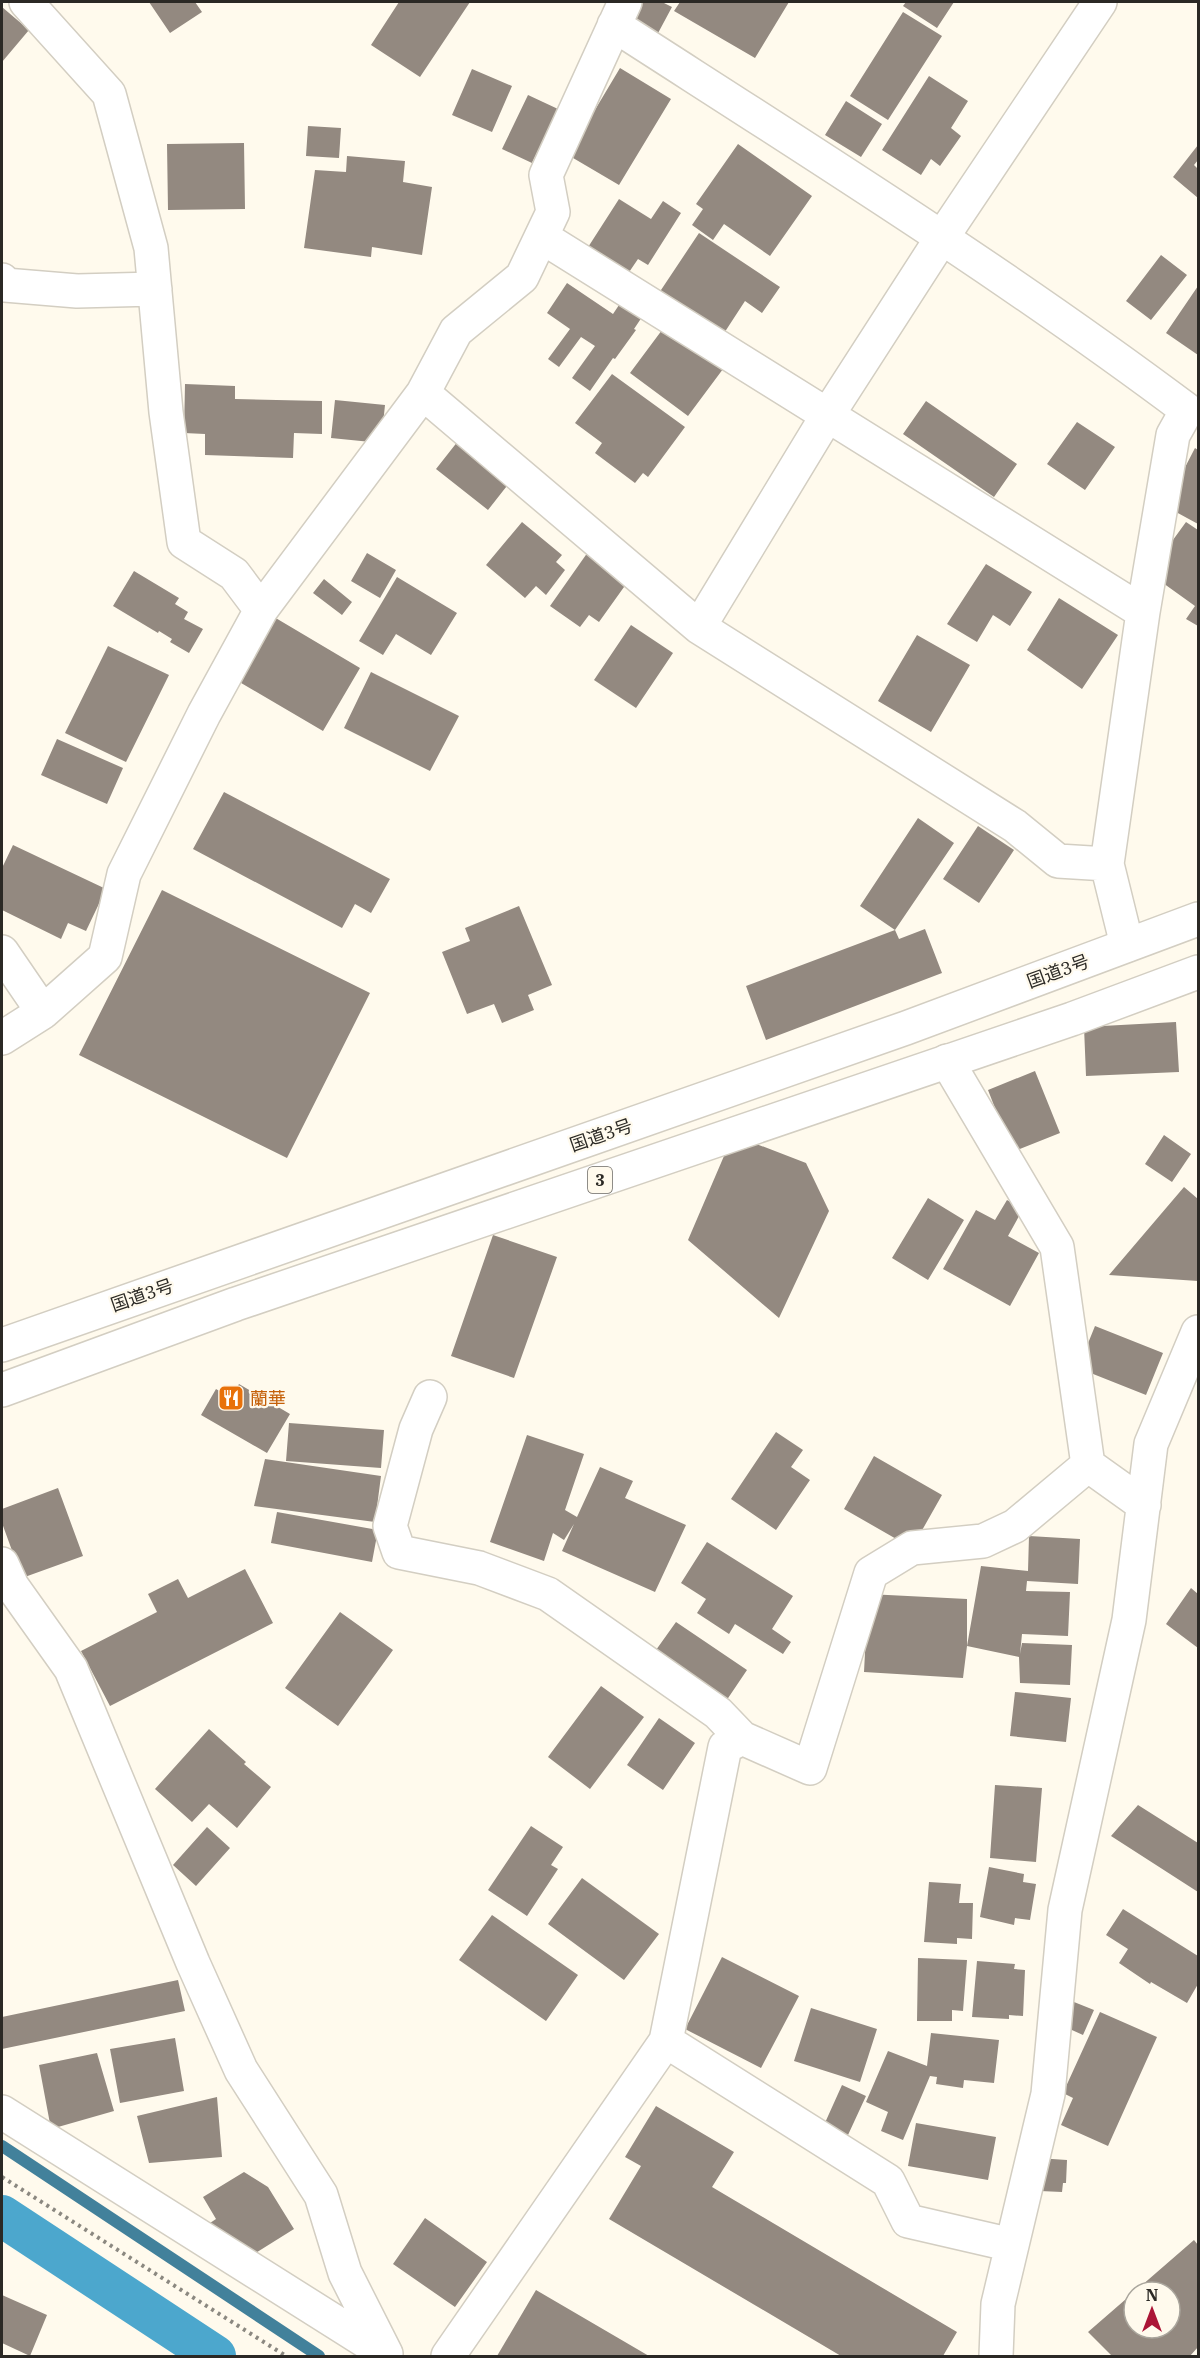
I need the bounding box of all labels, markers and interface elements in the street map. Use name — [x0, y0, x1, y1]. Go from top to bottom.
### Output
street label: 国道3号 — [1024, 949, 1092, 993]
street label: 国道3号 — [567, 1114, 635, 1156]
road number: 3 — [588, 1167, 612, 1193]
street label: 国道3号 — [108, 1274, 176, 1316]
restaurant icon: 蘭華 — [216, 1383, 246, 1413]
place label: 蘭華 — [250, 1387, 286, 1410]
north arrow — [1122, 2280, 1182, 2340]
text: N — [1146, 2285, 1158, 2305]

